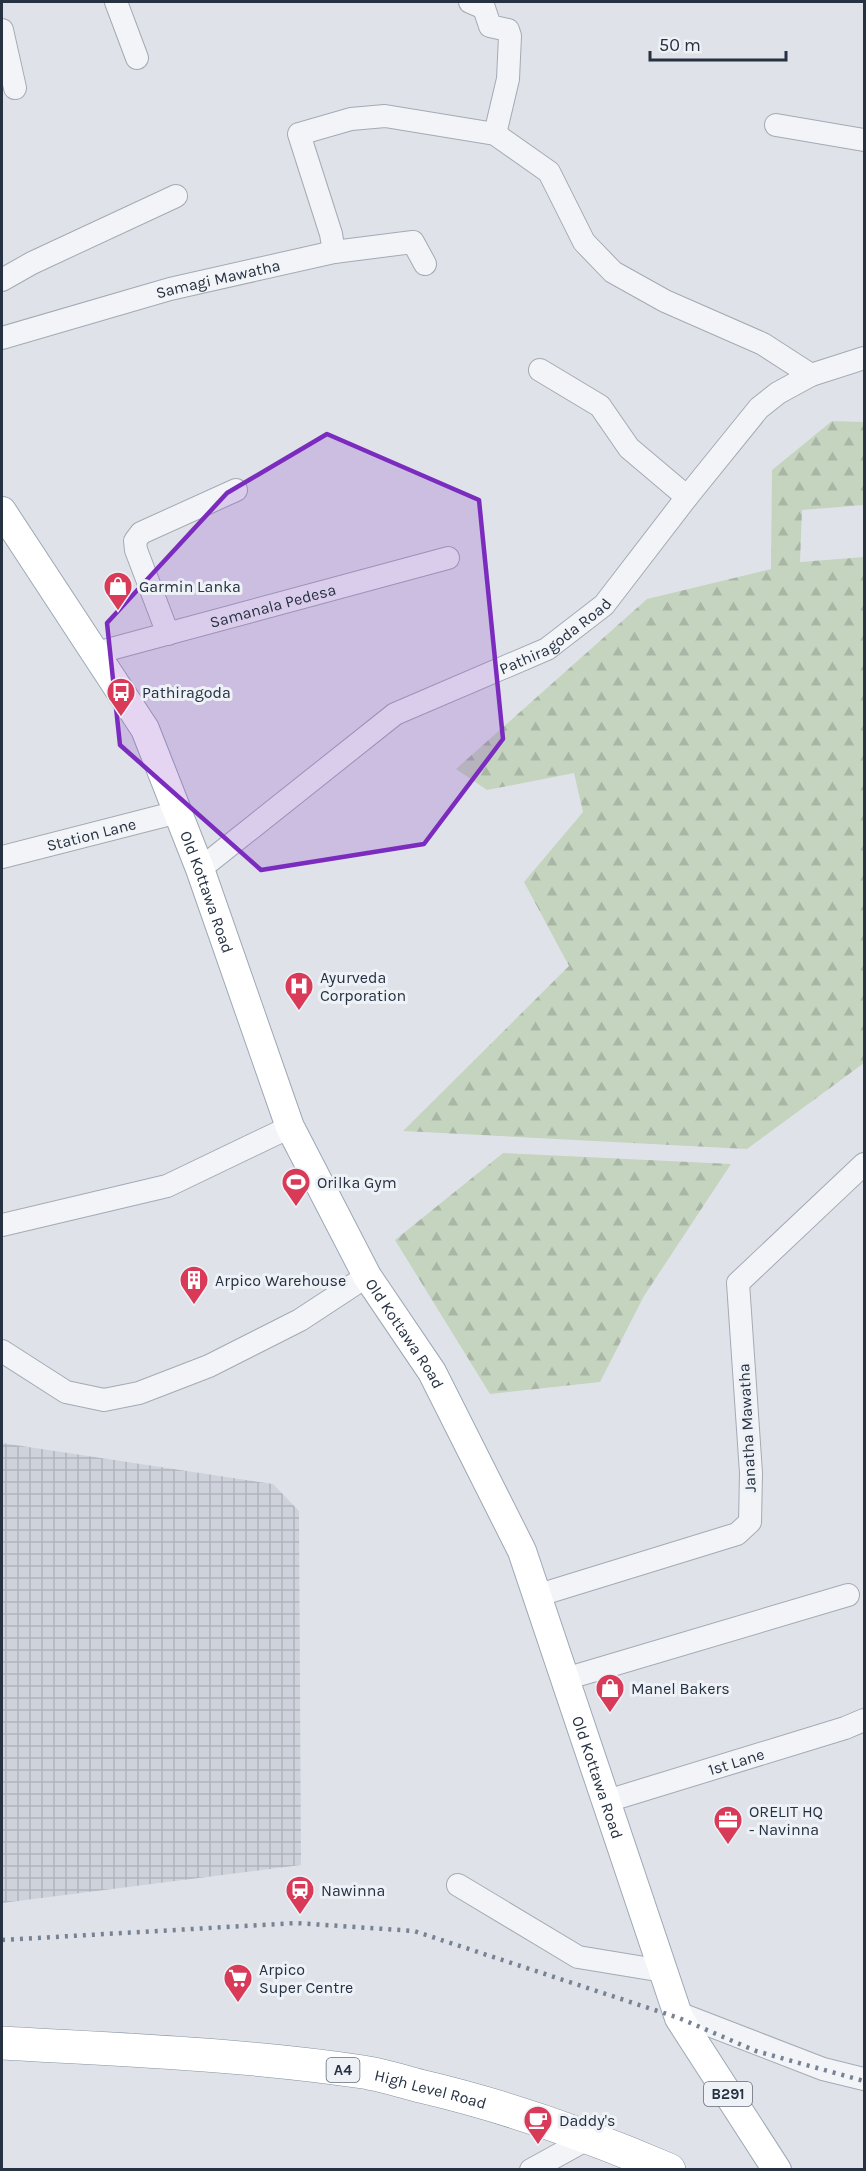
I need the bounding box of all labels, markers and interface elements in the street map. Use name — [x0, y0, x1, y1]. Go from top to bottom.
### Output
scale bar — [650, 24, 786, 62]
text: 50 m — [659, 34, 701, 56]
street label: Samagi Mawatha — [153, 255, 282, 302]
shop icon: Garmin Lanka — [102, 570, 134, 612]
place label: Garmin Lanka — [139, 577, 241, 596]
street label: Samanala Pedesa — [208, 579, 338, 631]
street label: Pathiragoda Road — [496, 594, 615, 678]
bus stop icon: Pathiragoda — [105, 676, 137, 718]
place label: Pathiragoda — [142, 683, 231, 702]
street label: Station Lane — [44, 814, 138, 855]
street label: Old Kottawa Road — [176, 828, 238, 955]
place label: Ayurveda Corporation — [320, 968, 406, 1005]
hospital icon: Ayurveda Corporation — [283, 970, 315, 1012]
sports icon: Orilka Gym — [280, 1166, 312, 1208]
place label: Orilka Gym — [317, 1173, 397, 1192]
building icon: Arpico Warehouse — [178, 1264, 210, 1306]
place label: Arpico Warehouse — [215, 1271, 346, 1290]
street label: Old Kottawa Road — [362, 1275, 448, 1392]
street label: Janatha Mawatha — [734, 1363, 760, 1493]
shop icon: Manel Bakers — [594, 1672, 626, 1714]
place label: Manel Bakers — [631, 1679, 730, 1698]
street label: Old Kottawa Road — [569, 1713, 628, 1841]
street label: 1st Lane — [706, 1744, 766, 1779]
place label: ORELIT HQ - Navinna — [749, 1802, 823, 1839]
office icon: ORELIT HQ - Navinna — [712, 1804, 744, 1846]
station icon: Nawinna — [284, 1874, 316, 1916]
place label: Nawinna — [321, 1881, 385, 1900]
place label: Arpico Super Centre — [259, 1960, 353, 1997]
supermarket icon: Arpico Super Centre — [222, 1962, 254, 2004]
road number: A4 — [326, 2058, 360, 2082]
street label: High Level Road — [373, 2065, 489, 2112]
road number: B291 — [704, 2082, 752, 2106]
cafe icon: Daddy's — [522, 2104, 554, 2146]
place label: Daddy's — [559, 2111, 615, 2130]

